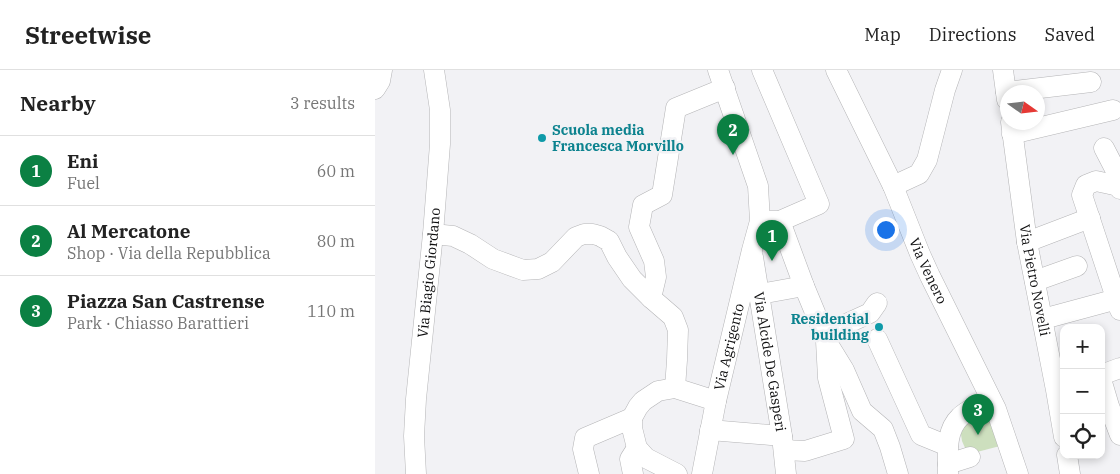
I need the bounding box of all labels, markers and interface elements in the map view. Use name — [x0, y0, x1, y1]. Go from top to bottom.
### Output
text: Streetwise — [25, 19, 151, 51]
text: Map — [864, 23, 901, 46]
text: Directions — [929, 23, 1017, 46]
text: Saved — [1045, 23, 1095, 46]
north arrow — [1000, 85, 1045, 130]
text: Nearby — [20, 89, 96, 117]
text: 3 results — [290, 93, 355, 113]
pin: 2 — [717, 114, 749, 155]
place label: Scuola media Francesca Morvillo — [552, 121, 684, 155]
marker: Scuola media Francesca Morvillo — [536, 132, 548, 144]
text: Eni — [67, 149, 98, 173]
text: 1 — [31, 161, 41, 181]
text: 60 m — [317, 161, 355, 181]
text: Fuel — [67, 173, 100, 193]
street label: Via Biagio Giordano — [413, 207, 444, 339]
your location — [873, 217, 899, 243]
text: Al Mercatone — [67, 219, 190, 243]
pin: 1 — [756, 220, 788, 261]
street label: Via Pietro Novelli — [1016, 223, 1054, 338]
text: 2 — [31, 231, 41, 251]
text: 80 m — [317, 231, 355, 251]
street label: Via Venero — [905, 235, 951, 307]
text: Shop · Via della Repubblica — [67, 243, 271, 263]
text: Piazza San Castrense — [67, 289, 265, 313]
street label: Via Alcide De Gasperi — [750, 290, 790, 433]
text: 3 — [31, 301, 41, 321]
text: 110 m — [307, 301, 355, 321]
street label: Via Agrigento — [710, 301, 748, 392]
place label: Residential building — [791, 310, 870, 344]
text: Park · Chiasso Barattieri — [67, 313, 249, 333]
marker: Residential building — [873, 321, 885, 333]
map controls — [1060, 324, 1105, 459]
button: + — [1060, 324, 1105, 369]
button: − — [1060, 369, 1105, 414]
pin: 3 — [962, 394, 994, 435]
button: locate — [1060, 414, 1105, 459]

